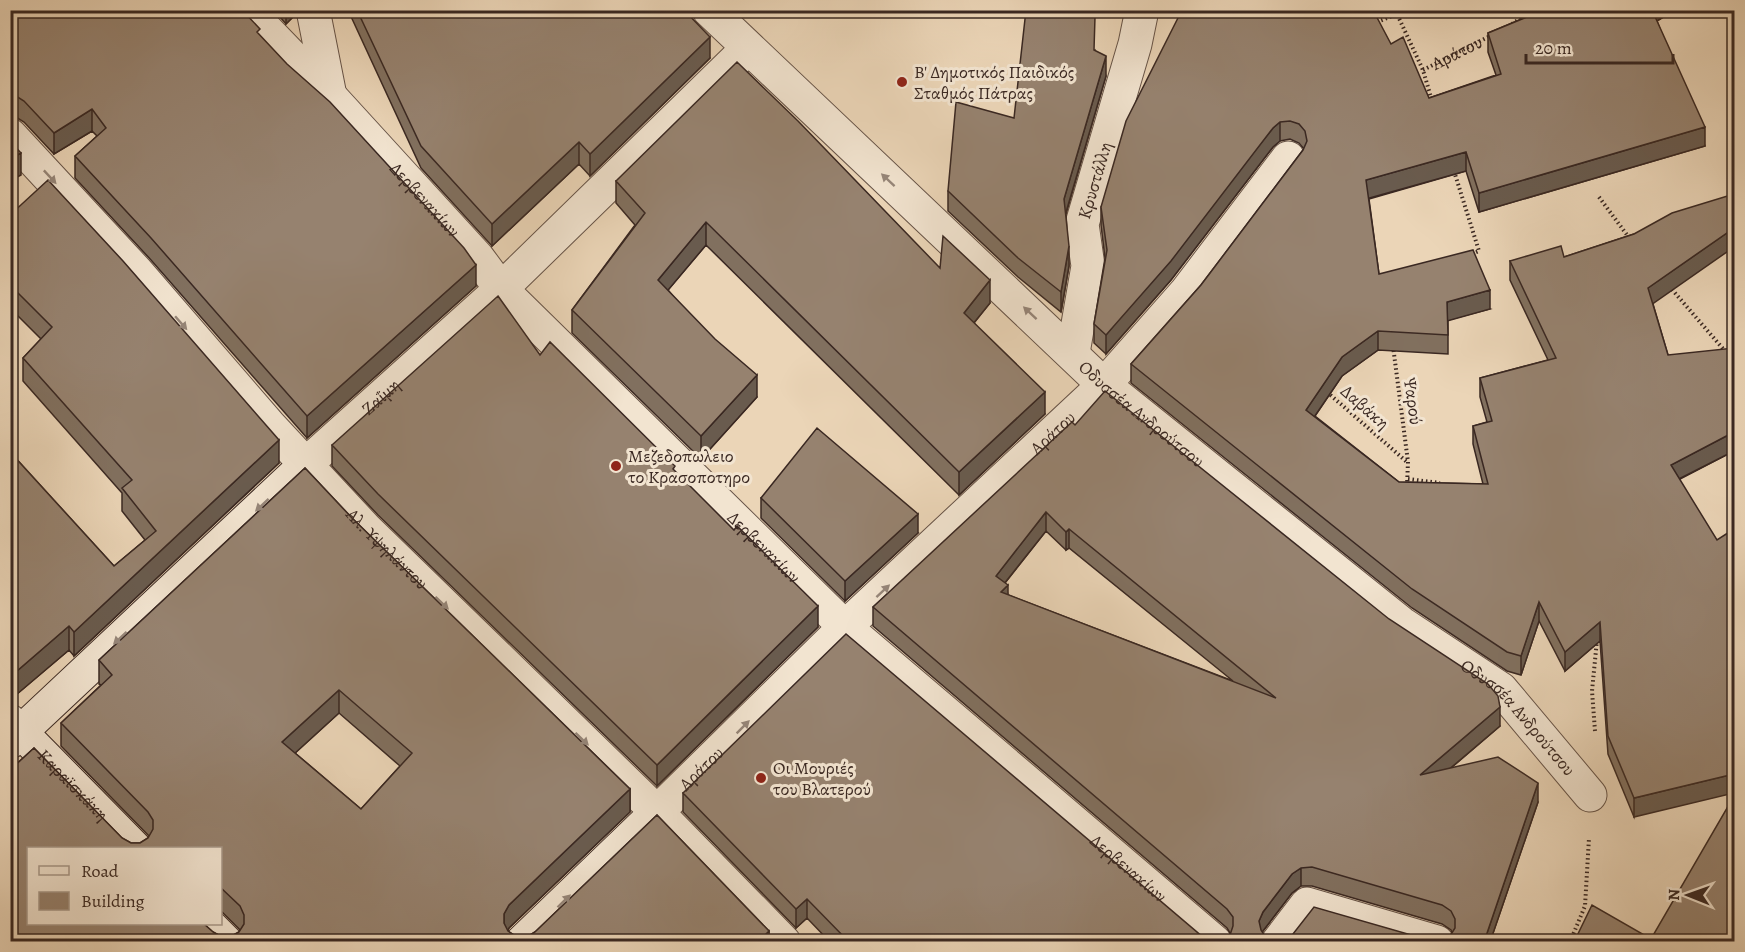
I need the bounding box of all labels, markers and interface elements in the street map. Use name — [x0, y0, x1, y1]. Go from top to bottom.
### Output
scale bar — [1526, 27, 1673, 65]
street label: Αράτου — [1427, 30, 1486, 76]
text: 20 m — [1535, 36, 1572, 60]
place label: Β' Δημοτικός Παιδικός Σταθμός Πάτρας — [914, 60, 1074, 105]
marker: Β' Δημοτικός Παιδικός Σταθμός Πάτρας — [895, 75, 909, 89]
street label: Κρυστάλλη — [1072, 139, 1118, 222]
street label: Δερβενακίων — [384, 157, 465, 242]
one-way arrow — [43, 170, 57, 184]
one-way arrow — [881, 173, 896, 187]
one-way arrow — [1024, 307, 1038, 321]
one-way arrow — [174, 315, 187, 331]
street label: Οδυσσέα Ανδρούτσου — [1073, 355, 1209, 473]
street label: Ζαΐμη — [357, 373, 405, 420]
street label: Ψαρού — [1398, 376, 1428, 426]
street label: Δαβάκη — [1336, 379, 1394, 435]
street label: Αράτου — [1024, 406, 1081, 461]
place label: Μεζεδοπωλειο το Κρασοποτηρο — [628, 444, 750, 489]
marker: Μεζεδοπωλειο το Κρασοποτηρο — [609, 459, 623, 473]
one-way arrow — [255, 498, 270, 512]
street label: Αλ. Υψηλάντου — [340, 502, 433, 595]
street label: Δερβενακίων — [722, 506, 806, 589]
one-way arrow — [875, 585, 890, 598]
one-way arrow — [435, 596, 449, 610]
one-way arrow — [113, 631, 128, 644]
street label: Οδυσσέα Ανδρούτσου — [1456, 654, 1581, 781]
one-way arrow — [736, 720, 750, 734]
one-way arrow — [575, 732, 590, 746]
street label: Αράτου — [673, 741, 729, 797]
street label: Καραϊσκάκη — [32, 744, 114, 826]
place label: Οι Μουριές του Βλατερού — [773, 756, 871, 801]
marker: Οι Μουριές του Βλατερού — [754, 771, 768, 785]
street label: Δερβενακίων — [1085, 829, 1172, 908]
legend — [27, 847, 222, 925]
text: Road — [81, 859, 119, 883]
north arrow — [1658, 865, 1718, 925]
text: N — [1663, 888, 1685, 901]
text: Building — [81, 889, 145, 913]
one-way arrow — [557, 894, 572, 908]

